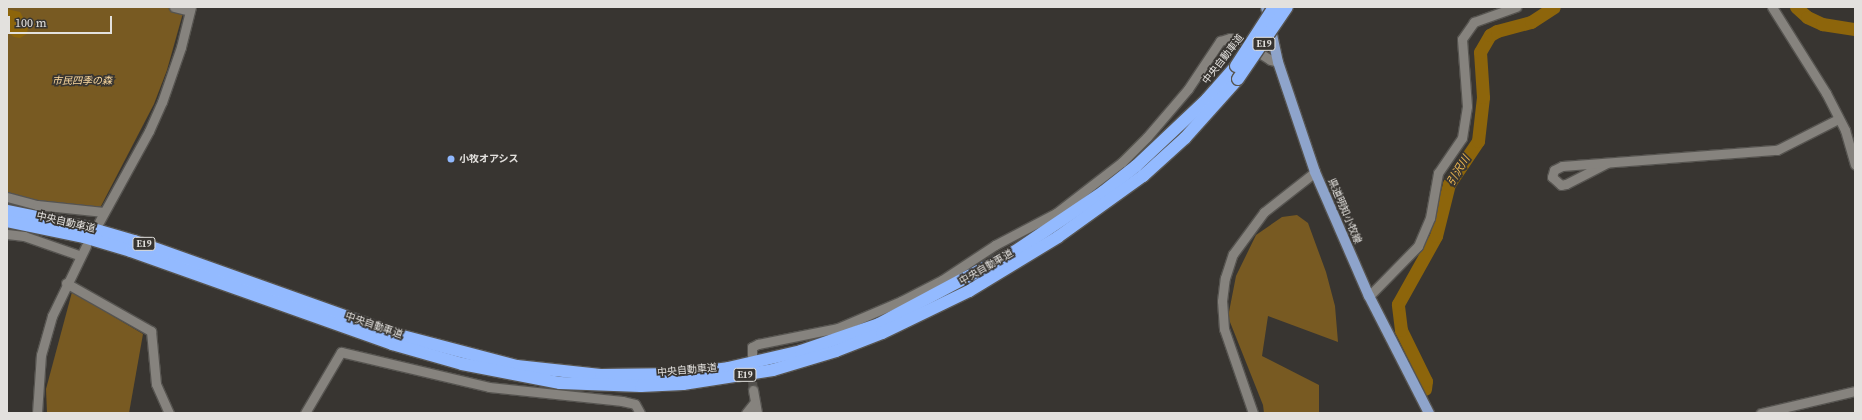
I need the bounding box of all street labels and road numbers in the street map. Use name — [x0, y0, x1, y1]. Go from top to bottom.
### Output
street label: 中央自動車道 — [1200, 32, 1246, 86]
road number: E19 — [1252, 37, 1276, 51]
street label: 県道明知小牧線 — [1326, 176, 1364, 246]
street label: 中央自動車道 — [35, 209, 97, 235]
road number: E19 — [132, 237, 156, 251]
street label: 中央自動車道 — [957, 247, 1015, 287]
street label: 中央自動車道 — [344, 310, 404, 340]
street label: 中央自動車道 — [657, 361, 717, 379]
road number: E19 — [733, 368, 757, 382]

